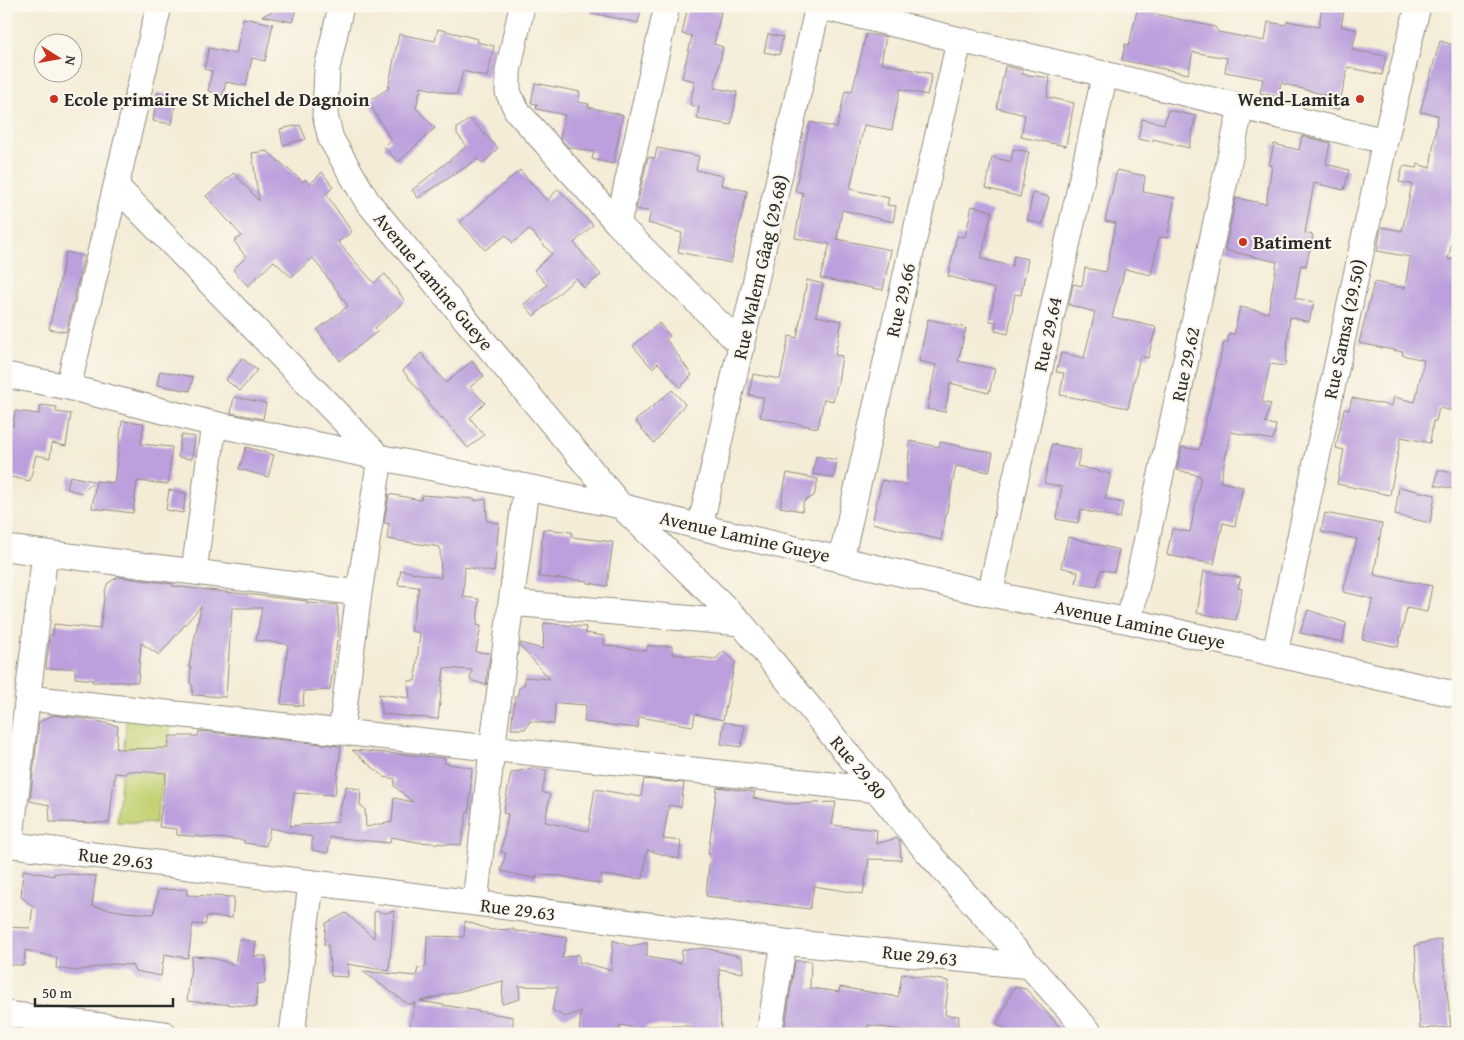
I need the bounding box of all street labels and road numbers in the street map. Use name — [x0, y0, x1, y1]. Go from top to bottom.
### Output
street label: Rue Walem Gâag (29.68) — [725, 172, 795, 362]
street label: Avenue Lamine Gueye — [367, 205, 501, 357]
street label: Rue Samsa (29.50) — [1316, 257, 1372, 401]
street label: Rue 29.66 — [878, 260, 922, 340]
street label: Rue 29.64 — [1025, 294, 1069, 374]
street label: Rue 29.62 — [1163, 324, 1207, 404]
street label: Avenue Lamine Gueye — [657, 503, 833, 569]
street label: Avenue Lamine Gueye — [1052, 592, 1228, 656]
street label: Rue 29.80 — [824, 729, 894, 805]
street label: Rue 29.63 — [77, 840, 155, 876]
street label: Rue 29.63 — [479, 891, 557, 927]
street label: Rue 29.63 — [881, 937, 959, 973]

